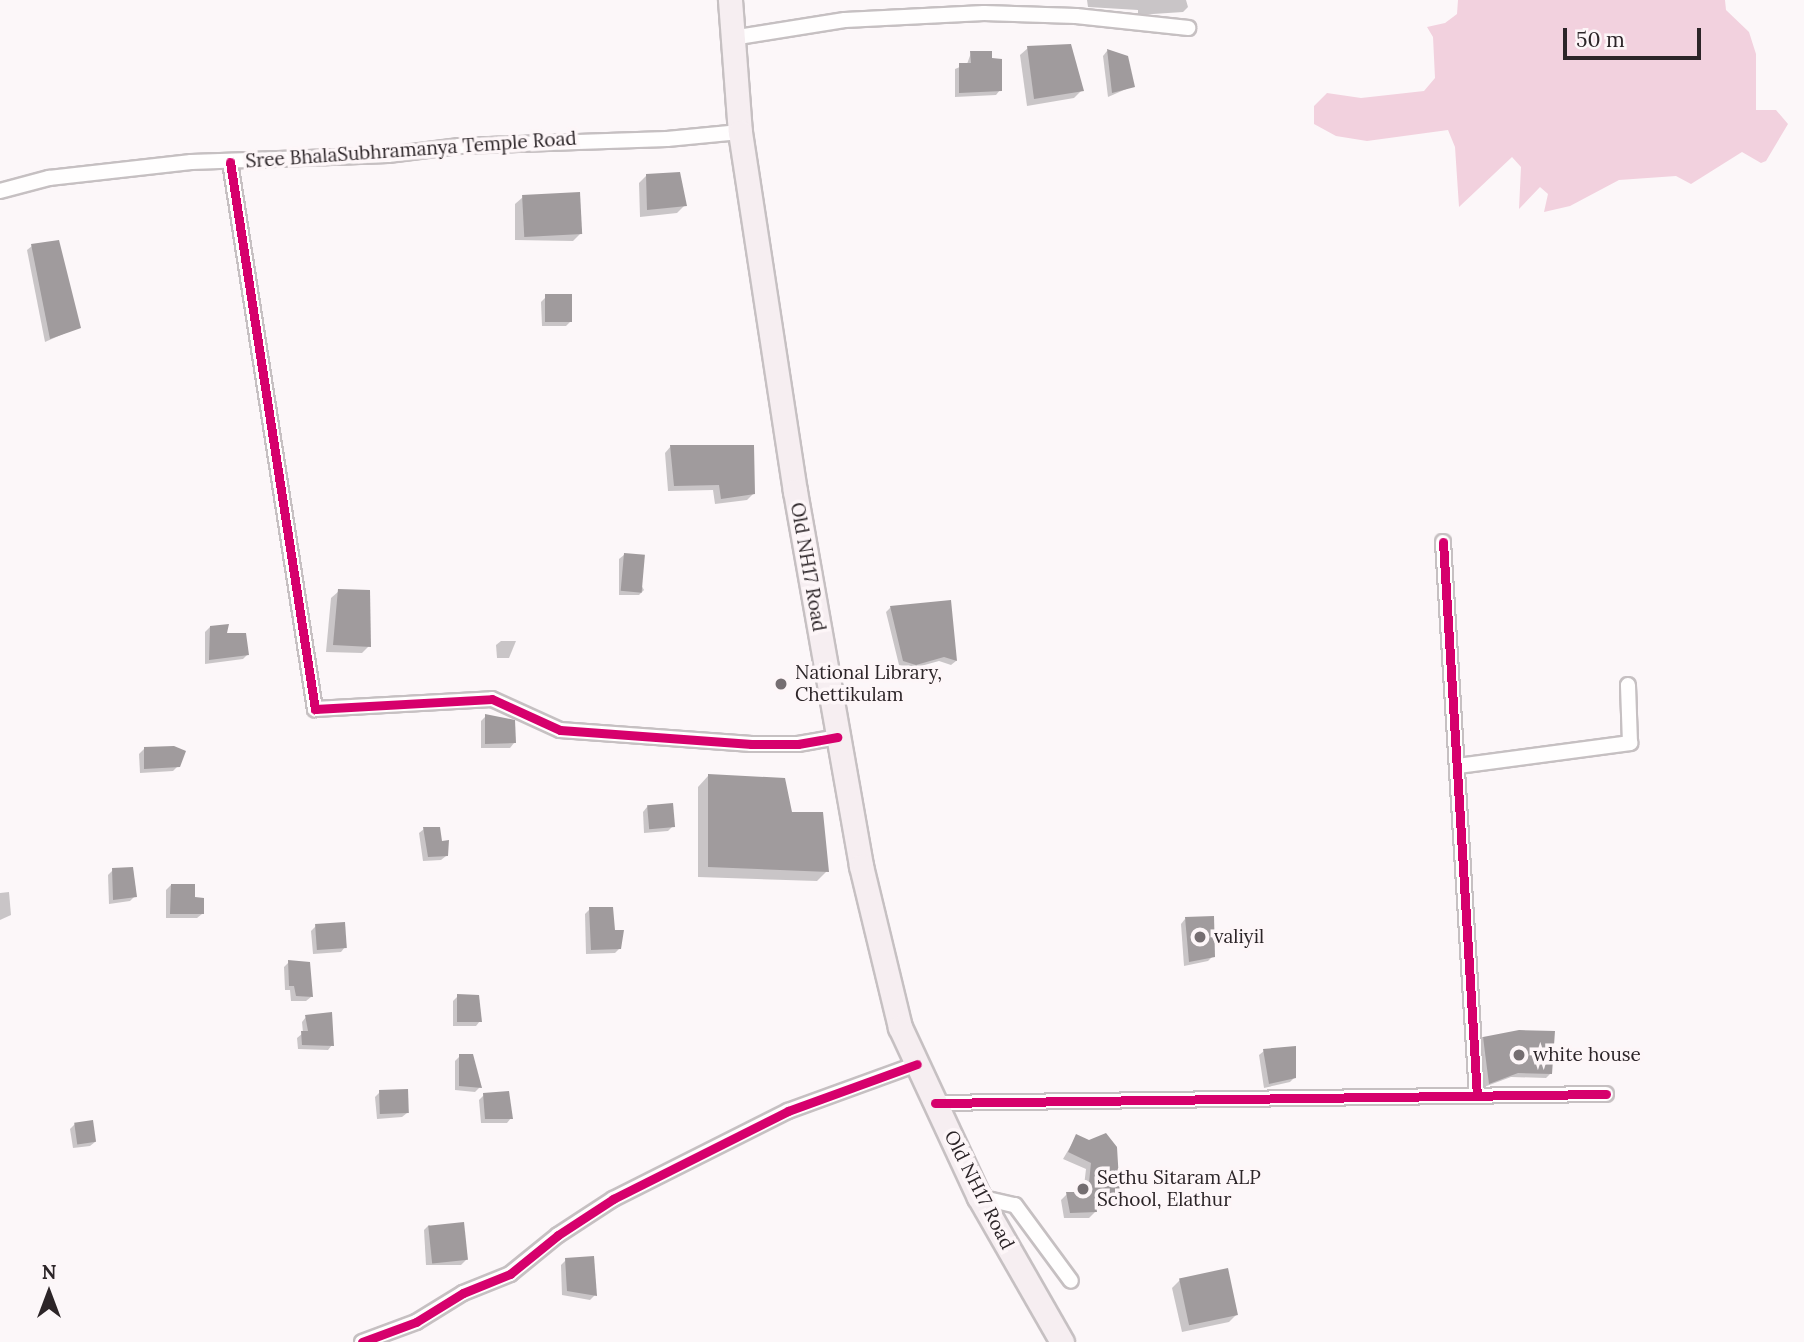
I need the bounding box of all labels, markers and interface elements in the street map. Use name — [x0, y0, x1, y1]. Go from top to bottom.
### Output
scale bar — [1566, 14, 1704, 58]
text: 50 m — [1576, 26, 1625, 53]
street label: Sree BhalaSubhramanya Temple Road — [245, 127, 577, 173]
street label: Old NH17 Road — [785, 501, 831, 633]
place label: National Library, Chettikulam — [795, 662, 942, 706]
marker: National Library, Chettikulam — [773, 676, 789, 692]
place label: valiyil — [1214, 926, 1264, 948]
marker: valiyil — [1192, 929, 1208, 945]
place label: white house — [1533, 1044, 1641, 1066]
marker: white house — [1511, 1047, 1527, 1063]
street label: Old NH17 Road — [939, 1127, 1019, 1253]
place label: Sethu Sitaram ALP School, Elathur — [1097, 1167, 1261, 1211]
marker: Sethu Sitaram ALP School, Elathur — [1075, 1181, 1091, 1197]
north arrow — [14, 1258, 84, 1328]
text: N — [42, 1260, 56, 1284]

